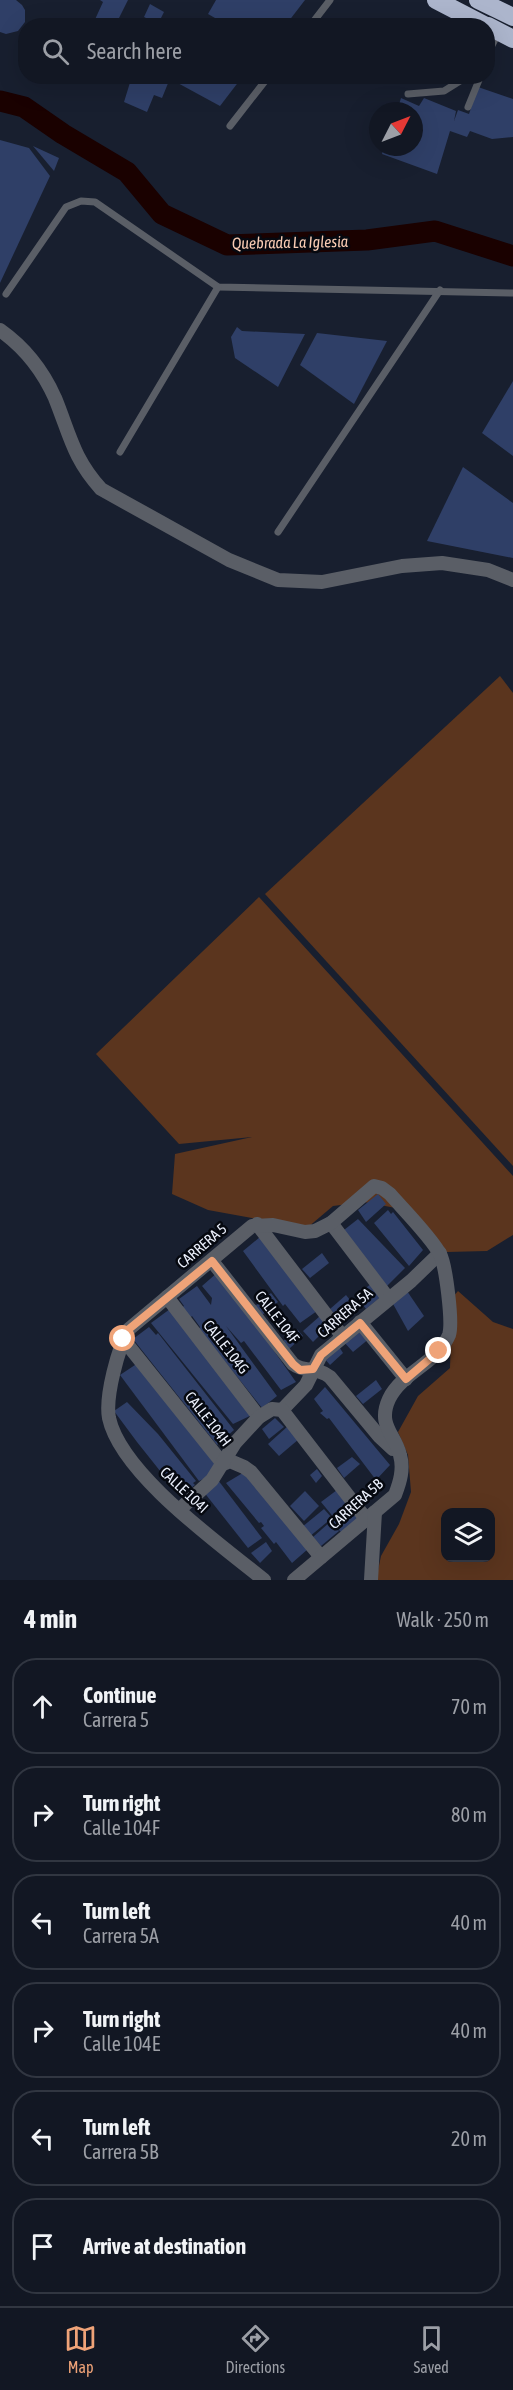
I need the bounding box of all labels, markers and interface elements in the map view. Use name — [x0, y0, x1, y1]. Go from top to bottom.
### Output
search box — [18, 18, 495, 84]
icon: search — [39, 35, 72, 68]
text: Search here — [87, 38, 182, 64]
north arrow — [369, 102, 423, 156]
water label: Quebrada La Iglesia — [232, 232, 349, 253]
street label: CARRERA 5 — [174, 1220, 230, 1272]
street label: CARRERA 5A — [314, 1284, 376, 1341]
street label: CALLE 104F — [252, 1287, 303, 1346]
street label: CALLE 104G — [200, 1317, 253, 1377]
route start — [109, 1325, 135, 1351]
route end — [425, 1337, 451, 1363]
street label: CALLE 104H — [182, 1388, 235, 1449]
street label: CALLE 104I — [157, 1463, 212, 1516]
street label: CARRERA 5B — [325, 1475, 386, 1532]
map controls — [441, 1508, 495, 1562]
button: layers — [441, 1508, 495, 1562]
text: 4 min — [24, 1604, 77, 1634]
text: Walk · 250 m — [397, 1608, 489, 1631]
text: Continue — [83, 1682, 157, 1708]
icon: ahead — [26, 1690, 59, 1723]
text: 70 m — [451, 1695, 487, 1718]
text: Carrera 5 — [83, 1708, 149, 1731]
text: Turn right — [83, 1790, 160, 1816]
icon: right — [26, 1798, 59, 1831]
text: 80 m — [451, 1803, 487, 1826]
text: Calle 104F — [83, 1816, 160, 1839]
text: Turn left — [83, 1898, 150, 1924]
icon: left — [26, 1906, 59, 1939]
text: 40 m — [451, 1911, 487, 1934]
text: Carrera 5A — [83, 1924, 159, 1947]
text: Turn right — [83, 2006, 160, 2032]
icon: right — [26, 2014, 59, 2047]
text: 40 m — [451, 2019, 487, 2042]
text: Calle 104E — [83, 2032, 160, 2055]
text: Turn left — [83, 2114, 150, 2140]
icon: left — [26, 2122, 59, 2155]
text: 20 m — [451, 2127, 487, 2150]
text: Carrera 5B — [83, 2140, 159, 2163]
icon: arrive — [26, 2230, 59, 2263]
text: Arrive at destination — [83, 2233, 246, 2259]
tab: Map — [64, 2322, 97, 2376]
tab: Directions — [225, 2322, 285, 2376]
tab: Saved — [413, 2322, 449, 2376]

